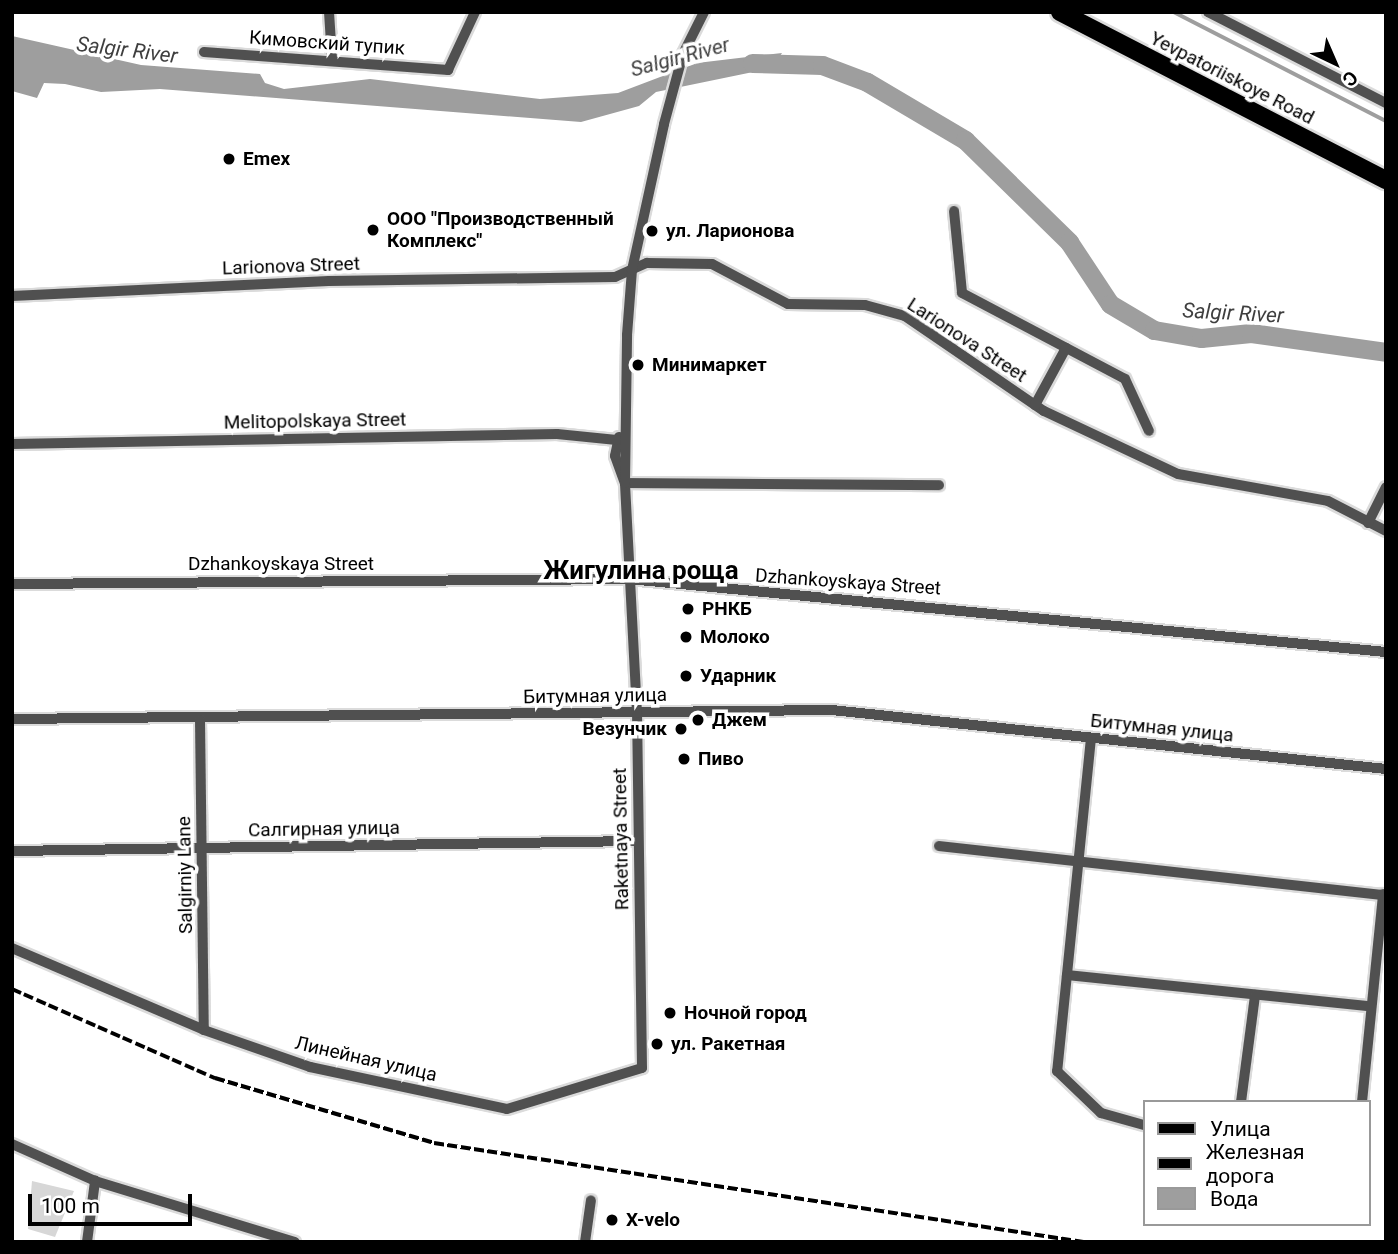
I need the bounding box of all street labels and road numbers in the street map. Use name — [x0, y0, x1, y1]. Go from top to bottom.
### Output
street label: Кимовский тупик — [248, 26, 406, 60]
street label: Yevpatoriiskoye Road — [1146, 27, 1318, 129]
street label: Larionova Street — [222, 252, 360, 280]
street label: Larionova Street — [903, 293, 1031, 387]
street label: Melitopolskaya Street — [224, 408, 406, 434]
street label: Dzhankoyskaya Street — [188, 553, 374, 575]
street label: Dzhankoyskaya Street — [754, 564, 942, 600]
street label: Битумная улица — [523, 683, 667, 709]
street label: Битумная улица — [1089, 709, 1235, 747]
street label: Raketnaya Street — [608, 768, 634, 910]
street label: Salgirniy Lane — [173, 816, 197, 934]
street label: Салгирная улица — [248, 816, 400, 842]
street label: Линейная улица — [293, 1032, 439, 1086]

